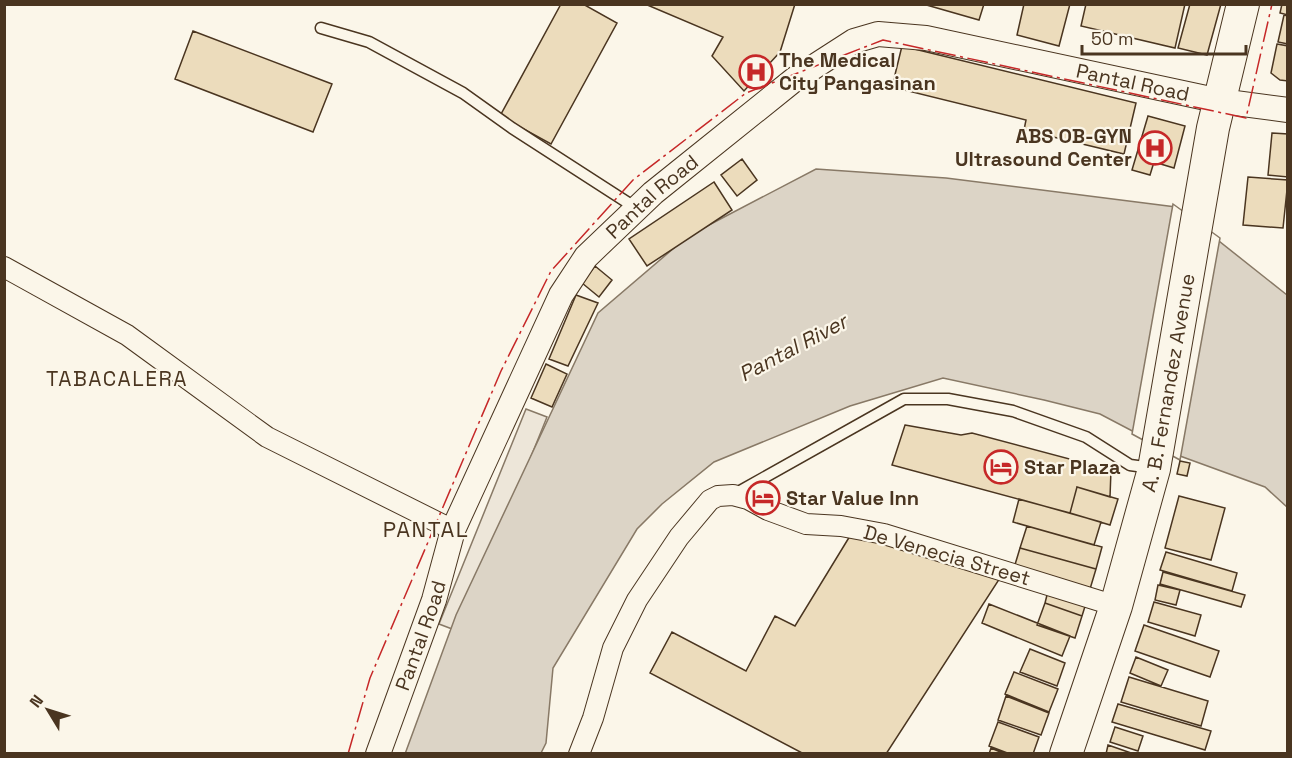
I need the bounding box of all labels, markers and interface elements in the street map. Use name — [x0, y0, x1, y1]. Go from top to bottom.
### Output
scale bar — [1082, 18, 1246, 56]
text: 50 m — [1091, 27, 1133, 50]
place label: The Medical City Pangasinan — [779, 47, 936, 96]
hospital icon: The Medical City Pangasinan — [738, 54, 774, 90]
street label: Pantal Road — [1074, 58, 1192, 107]
place label: ABS OB-GYN Ultrasound Center — [955, 123, 1132, 172]
hospital icon: ABS OB-GYN Ultrasound Center — [1137, 130, 1173, 166]
street label: Pantal Road — [600, 149, 704, 244]
street label: A. B. Fernandez Avenue — [1135, 271, 1201, 495]
water label: Pantal River — [734, 307, 853, 387]
district label: TABACALERA — [46, 365, 188, 392]
hotel icon: Star Plaza — [983, 449, 1019, 485]
place label: Star Plaza — [1024, 454, 1121, 480]
hotel icon: Star Value Inn — [745, 480, 781, 516]
place label: Star Value Inn — [786, 485, 919, 511]
district label: PANTAL — [383, 515, 469, 543]
street label: De Venecia Street — [861, 519, 1033, 591]
street label: Pantal Road — [389, 578, 452, 694]
north arrow — [18, 680, 78, 740]
text: N — [25, 690, 48, 712]

